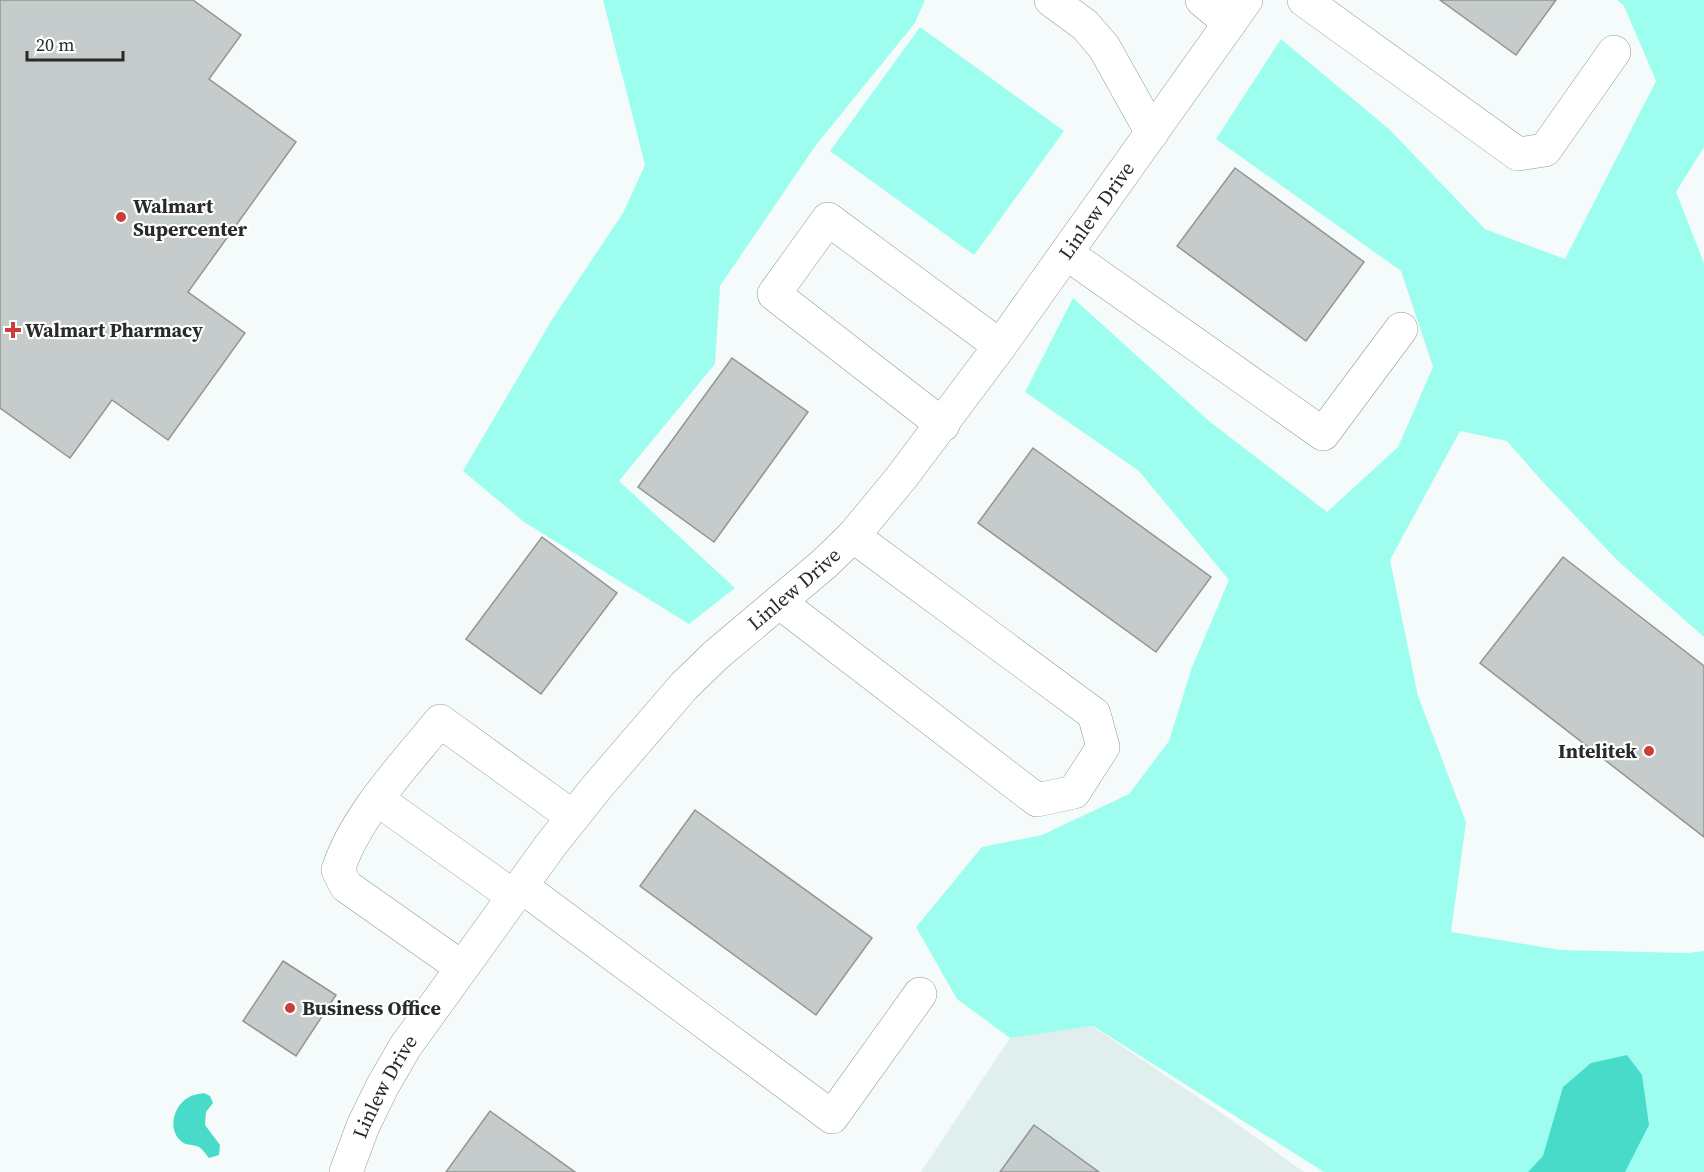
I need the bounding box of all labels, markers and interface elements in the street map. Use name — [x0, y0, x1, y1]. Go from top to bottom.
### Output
scale bar — [27, 24, 123, 62]
text: 20 m — [36, 32, 74, 57]
street label: Linlew Drive — [1052, 156, 1141, 265]
place label: Walmart Supercenter — [133, 192, 248, 243]
marker: Walmart Supercenter — [114, 210, 128, 224]
place label: Walmart Pharmacy — [25, 316, 203, 344]
marker: Walmart Pharmacy — [6, 323, 20, 337]
street label: Linlew Drive — [742, 541, 847, 637]
place label: Intelitek — [1558, 737, 1637, 765]
marker: Intelitek — [1642, 744, 1656, 758]
place label: Business Office — [302, 994, 441, 1022]
marker: Business Office — [283, 1001, 297, 1015]
street label: Linlew Drive — [346, 1029, 424, 1142]

